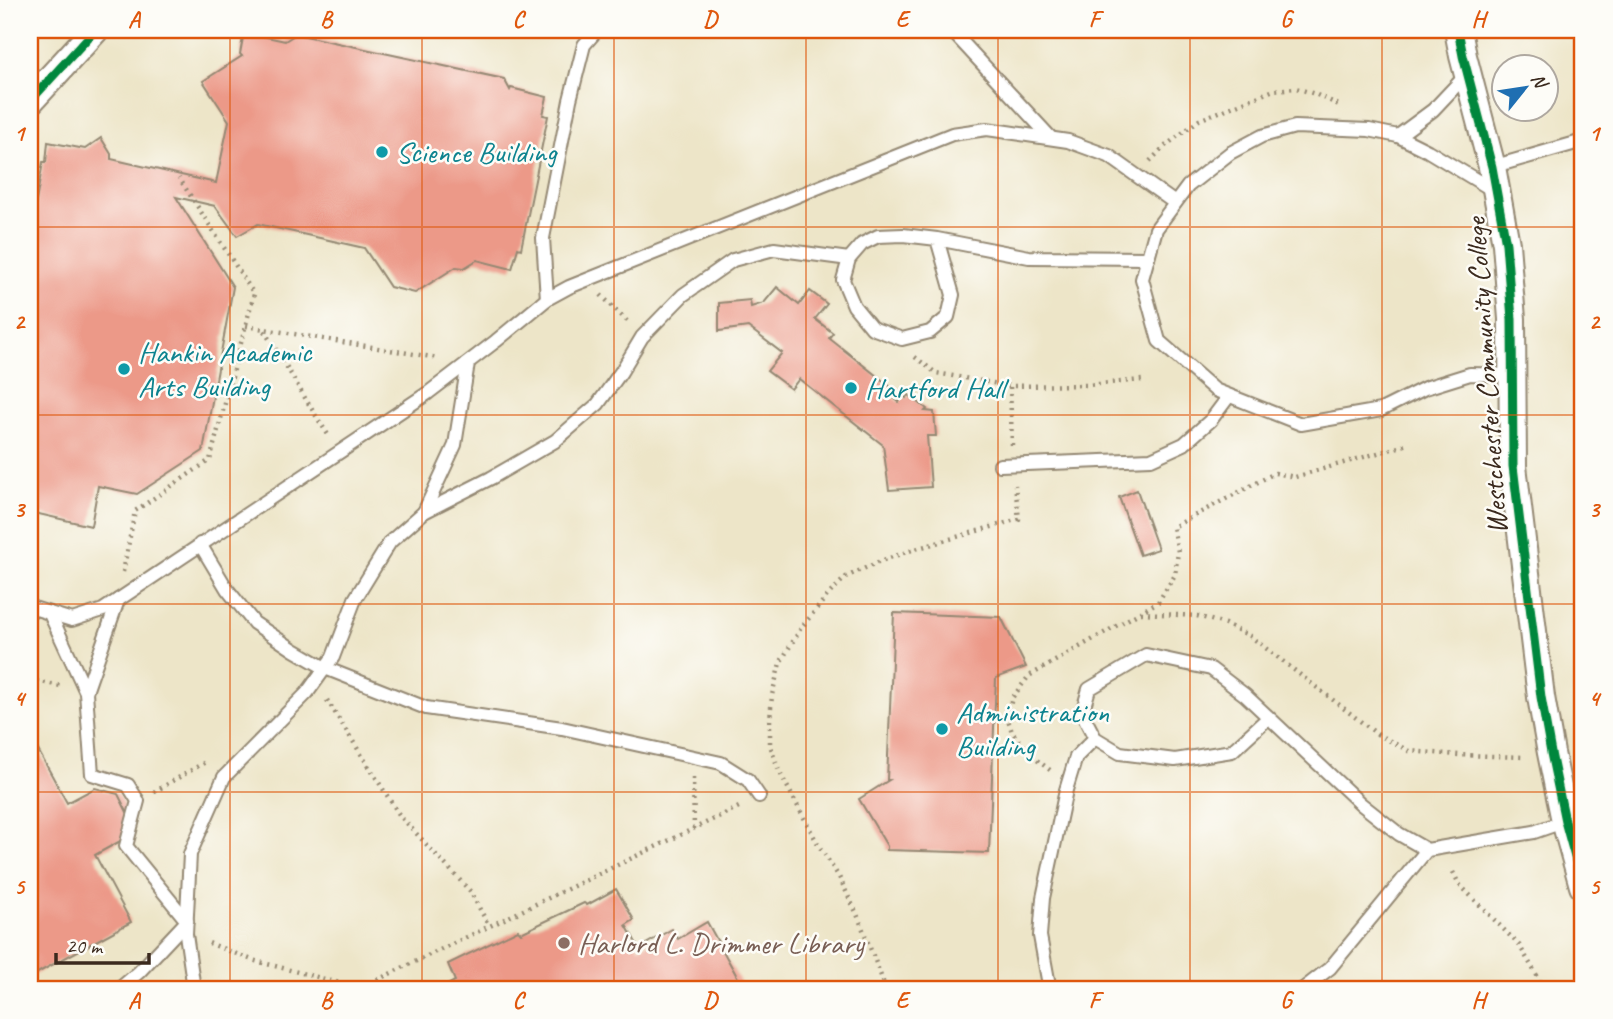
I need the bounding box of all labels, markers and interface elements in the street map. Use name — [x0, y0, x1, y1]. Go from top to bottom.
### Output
text: A — [128, 5, 142, 34]
text: B — [320, 5, 334, 34]
text: C — [513, 5, 527, 34]
text: D — [703, 5, 719, 34]
text: E — [896, 5, 912, 34]
text: F — [1089, 5, 1105, 34]
text: G — [1280, 5, 1295, 34]
text: H — [1471, 5, 1489, 34]
north arrow — [1490, 52, 1560, 122]
text: N — [1526, 69, 1554, 94]
text: 1 — [14, 119, 27, 148]
text: 1 — [1589, 119, 1602, 148]
place label: Science Building — [396, 133, 558, 171]
marker: Science Building — [374, 144, 390, 160]
street label: Westchester Community College — [1456, 214, 1516, 536]
text: 2 — [14, 307, 27, 336]
text: 2 — [1589, 307, 1602, 336]
place label: Hankin Academic Arts Building — [138, 333, 313, 405]
marker: Hankin Academic Arts Building — [116, 361, 132, 377]
place label: Hartford Hall — [865, 369, 1009, 407]
marker: Hartford Hall — [843, 380, 859, 396]
text: 3 — [14, 495, 27, 524]
text: 3 — [1589, 495, 1602, 524]
text: 4 — [14, 684, 27, 713]
text: 4 — [1589, 684, 1602, 713]
place label: Administration Building — [956, 693, 1109, 765]
marker: Administration Building — [934, 721, 950, 737]
text: 5 — [14, 872, 26, 901]
text: 5 — [1589, 872, 1601, 901]
scale bar — [56, 921, 149, 965]
place label: Harlord L. Drimmer Library — [578, 924, 866, 962]
text: 20 m — [66, 933, 104, 959]
marker: Harlord L. Drimmer Library — [556, 935, 572, 951]
text: A — [128, 986, 142, 1015]
text: B — [320, 986, 334, 1015]
text: C — [513, 986, 527, 1015]
text: D — [703, 986, 719, 1015]
text: E — [896, 986, 912, 1015]
text: F — [1089, 986, 1105, 1015]
text: G — [1280, 986, 1295, 1015]
text: H — [1471, 986, 1489, 1015]

